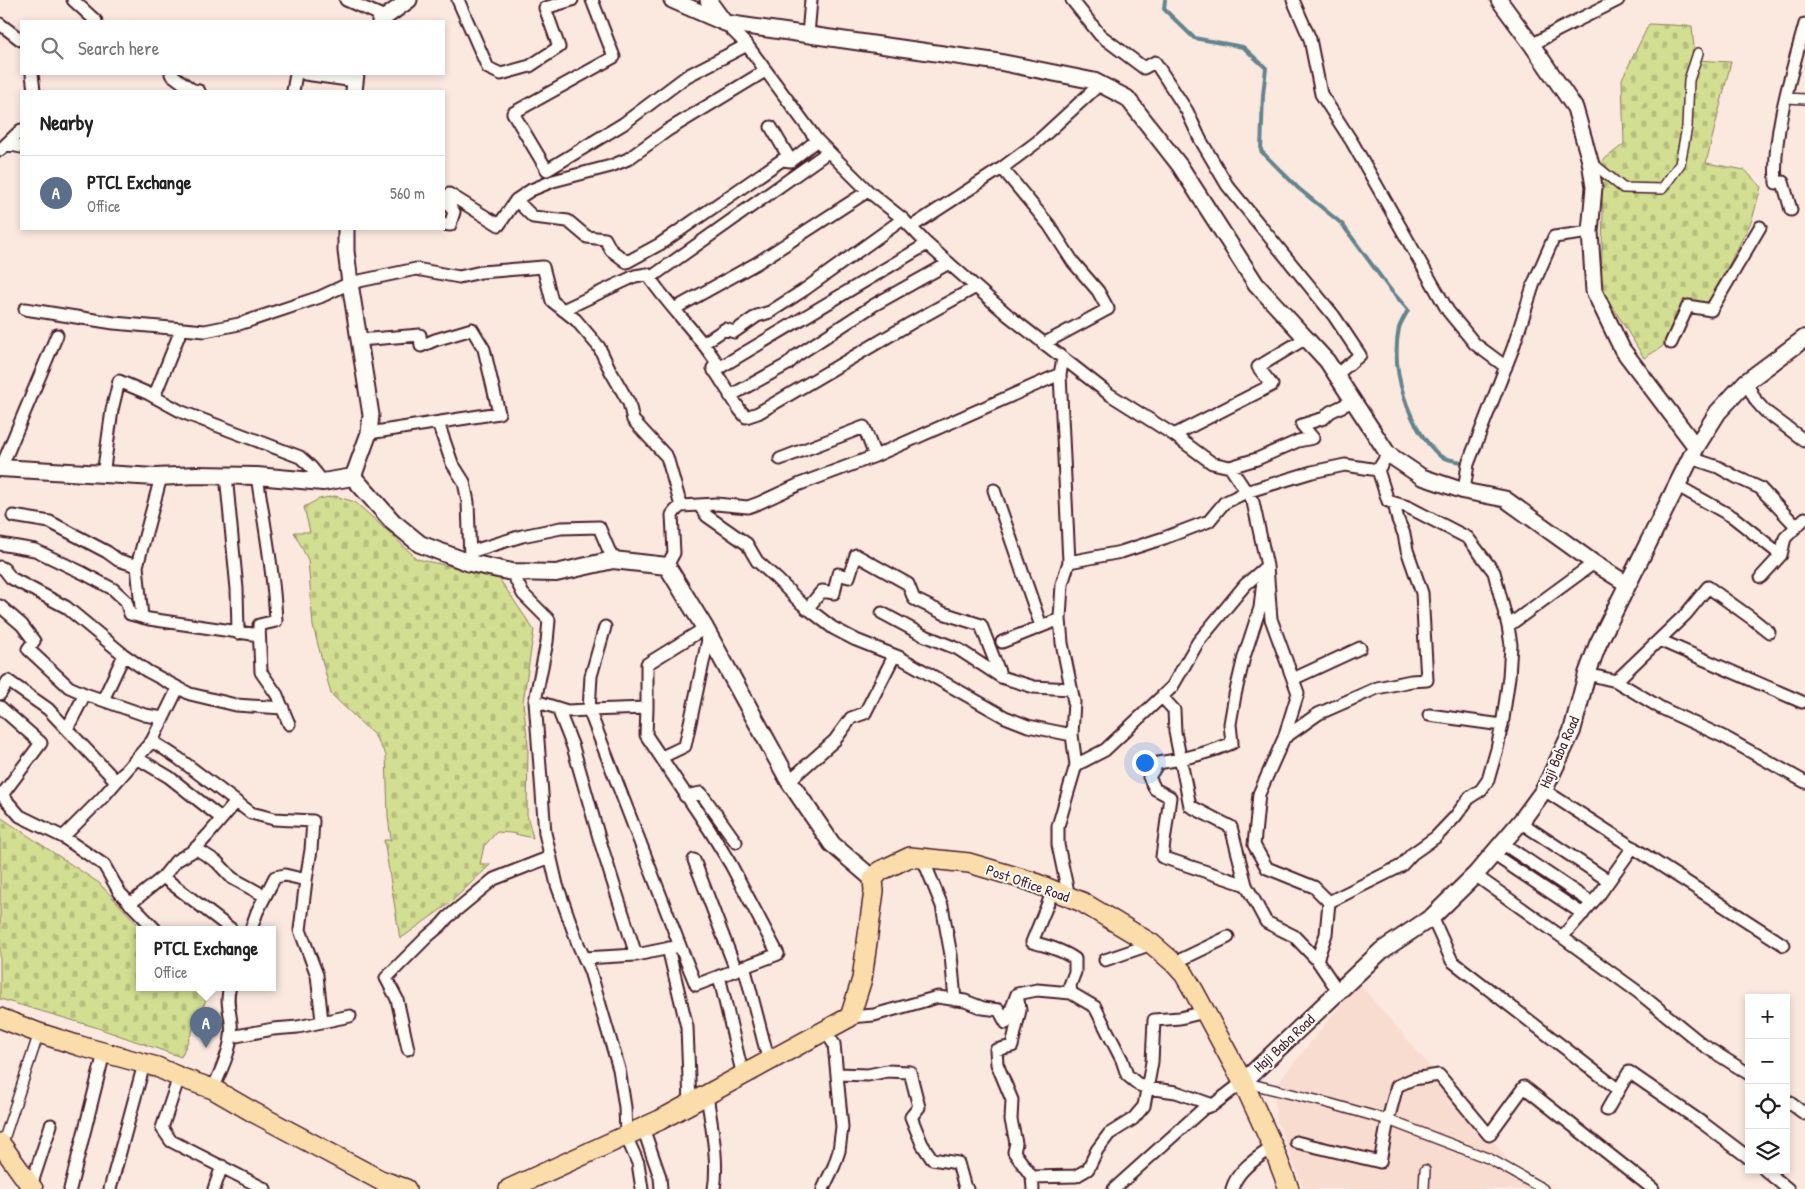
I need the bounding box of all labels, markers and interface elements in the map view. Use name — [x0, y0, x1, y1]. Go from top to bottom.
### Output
search box — [20, 20, 445, 75]
icon: search — [38, 34, 66, 62]
text: Search here — [78, 35, 159, 61]
text: Nearby — [40, 108, 93, 137]
text: PTCL Exchange — [87, 169, 191, 195]
text: A — [52, 182, 60, 204]
text: 560 m — [390, 182, 425, 204]
text: Office — [87, 195, 120, 217]
street label: Haji Baba Road — [1534, 713, 1584, 791]
your location — [1132, 750, 1158, 776]
street label: Post Office Road — [983, 859, 1073, 907]
popup — [136, 926, 276, 991]
text: PTCL Exchange — [154, 935, 258, 961]
text: Office — [154, 961, 187, 983]
map controls — [1745, 994, 1790, 1174]
button: + — [1745, 994, 1790, 1039]
pin: A — [190, 1007, 222, 1048]
street label: Haji Baba Road — [1249, 1009, 1319, 1077]
button: − — [1745, 1039, 1790, 1084]
button: locate — [1745, 1084, 1790, 1129]
button: layers — [1745, 1129, 1790, 1174]

